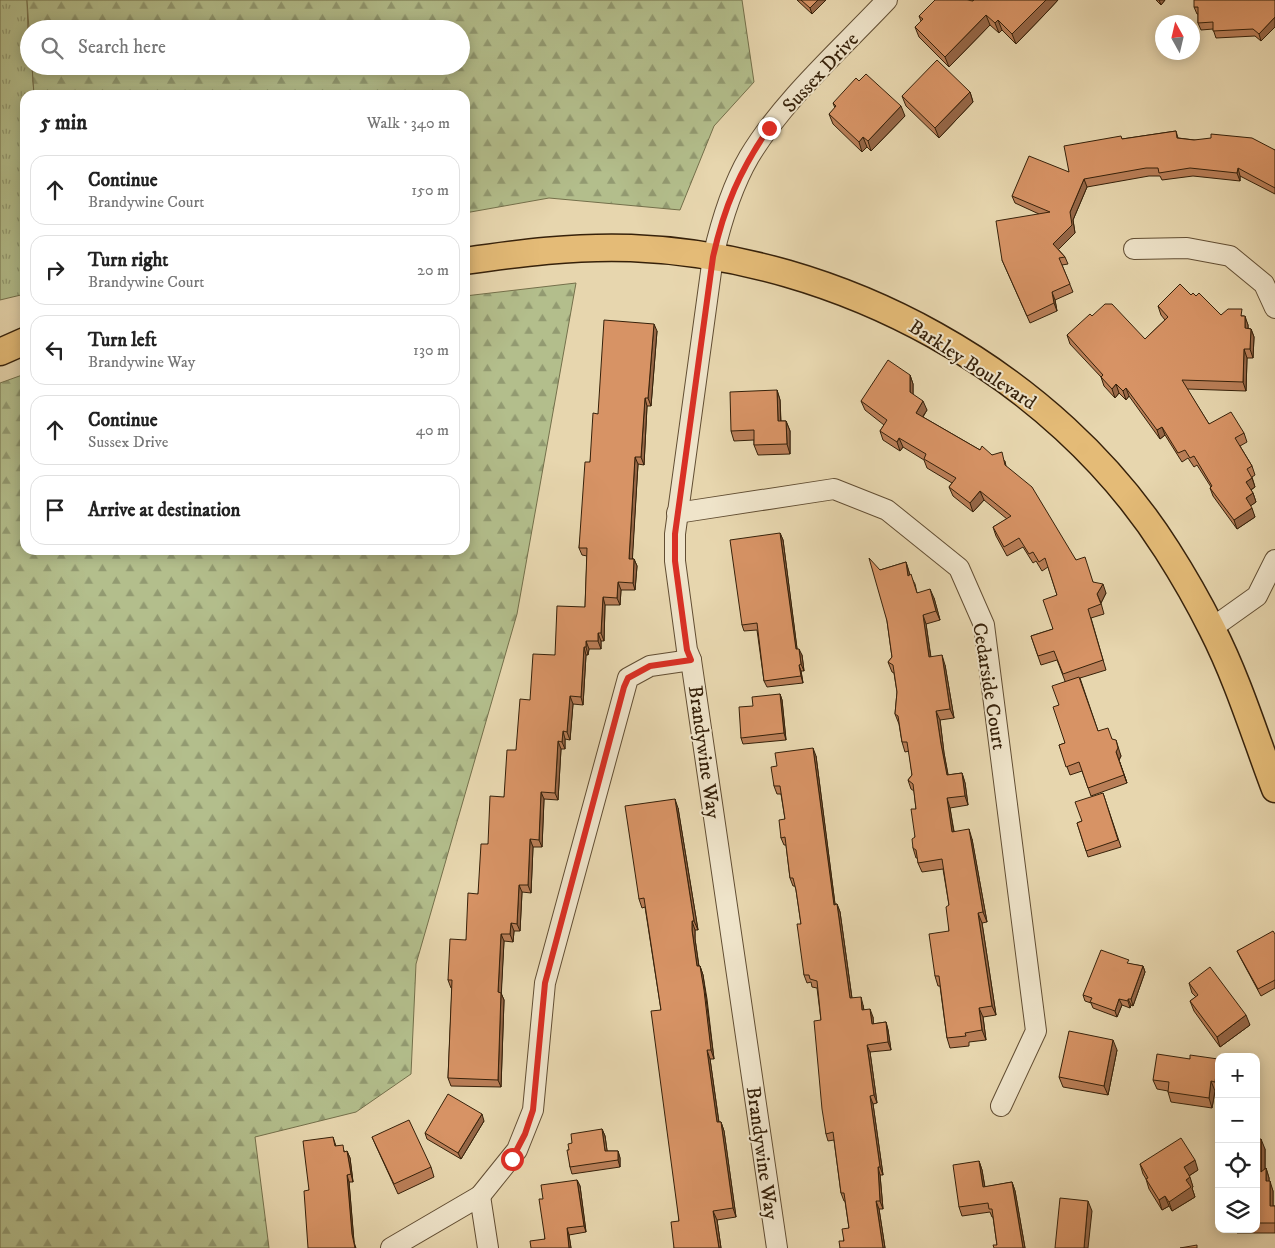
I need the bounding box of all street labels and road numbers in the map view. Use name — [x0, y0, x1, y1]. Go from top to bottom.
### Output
street label: Sussex Drive — [778, 28, 864, 118]
street label: Barkley Boulevard — [904, 315, 1041, 416]
street label: Cedarside Court — [966, 621, 1011, 752]
street label: Brandywine Way — [682, 684, 725, 821]
street label: Brandywine Way — [740, 1085, 783, 1222]

